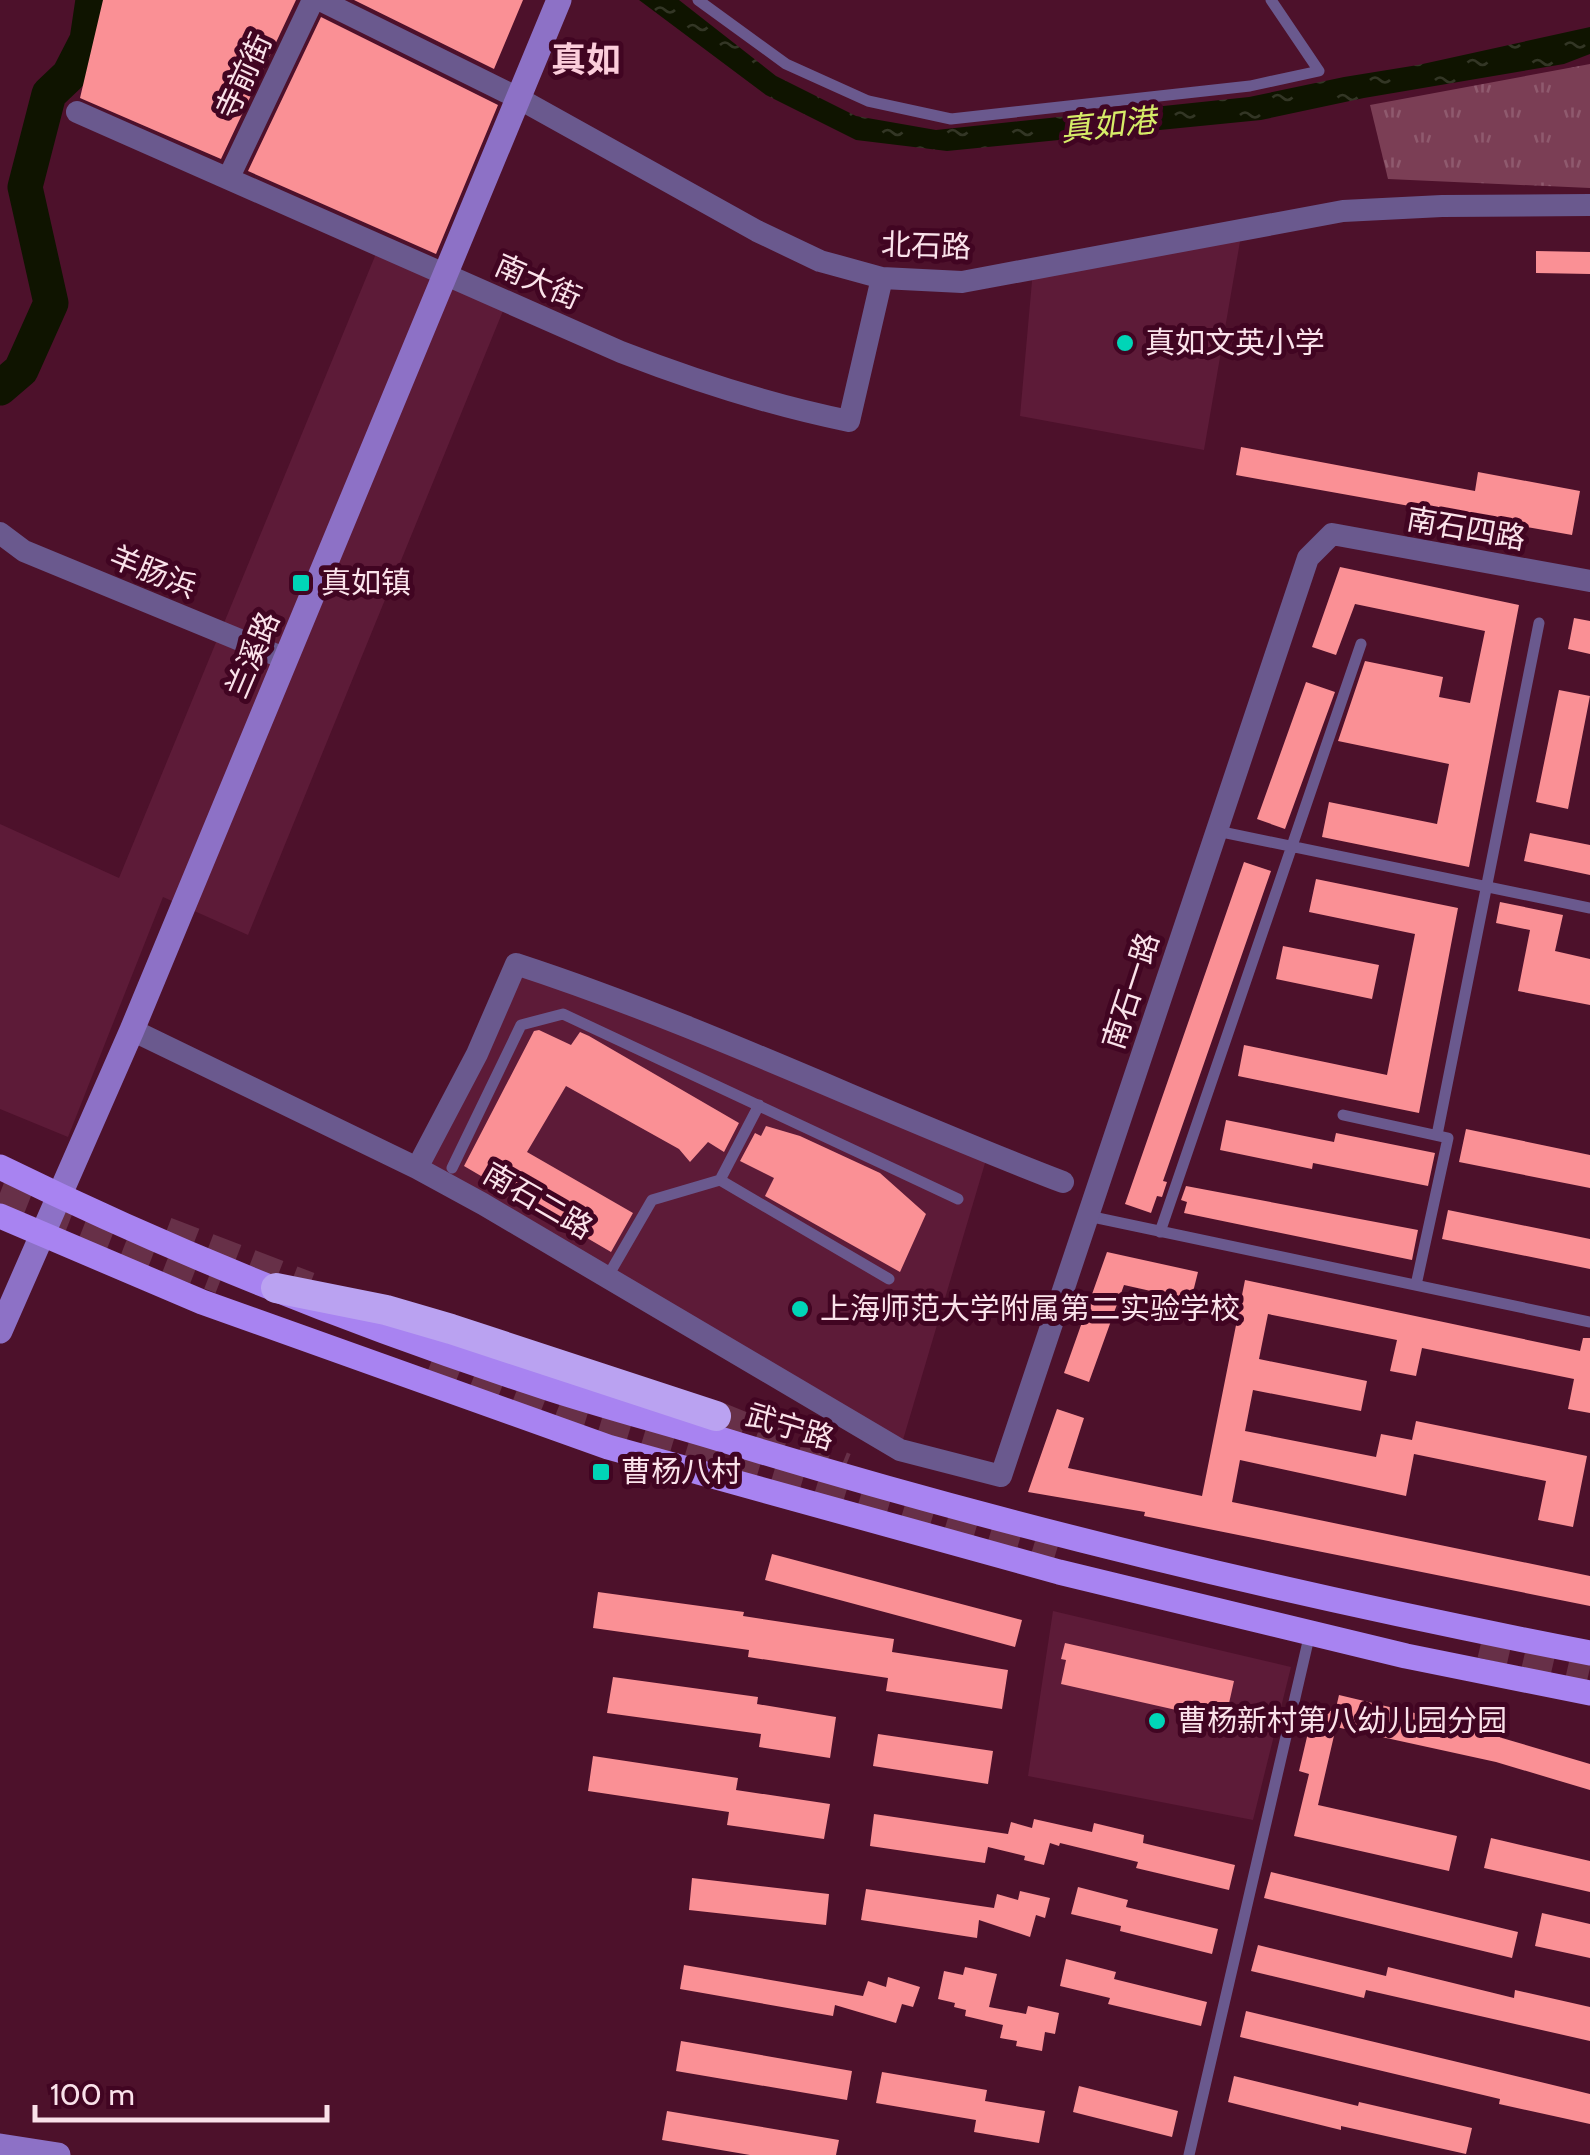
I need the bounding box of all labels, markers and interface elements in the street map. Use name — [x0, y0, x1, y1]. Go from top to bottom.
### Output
street label: 寺前街 — [208, 27, 279, 124]
district label: 真如 — [551, 38, 621, 81]
water label: 真如港 — [1058, 100, 1162, 149]
street label: 北石路 — [880, 225, 972, 266]
street label: 南大街 — [490, 246, 587, 317]
place label: 真如文英小学 — [1145, 324, 1325, 361]
marker: 真如文英小学 — [1114, 332, 1136, 354]
street label: 南石四路 — [1404, 500, 1528, 557]
street label: 羊肠浜 — [105, 538, 202, 606]
place label: 真如镇 — [321, 564, 411, 601]
marker: 真如镇 — [290, 572, 312, 594]
street label: 兰溪路 — [218, 606, 287, 703]
street label: 南石一路 — [1094, 928, 1167, 1054]
street label: 南石二路 — [477, 1155, 599, 1247]
place label: 上海师范大学附属第二实验学校 — [820, 1290, 1240, 1327]
marker: 上海师范大学附属第二实验学校 — [789, 1298, 811, 1320]
street label: 武宁路 — [742, 1396, 839, 1457]
place label: 曹杨八村 — [621, 1453, 741, 1490]
marker: 曹杨八村 — [590, 1461, 612, 1483]
place label: 曹杨新村第八幼儿园分园 — [1177, 1702, 1507, 1739]
marker: 曹杨新村第八幼儿园分园 — [1146, 1710, 1168, 1732]
scale bar — [35, 2060, 328, 2122]
text: 100 m — [50, 2076, 135, 2113]

